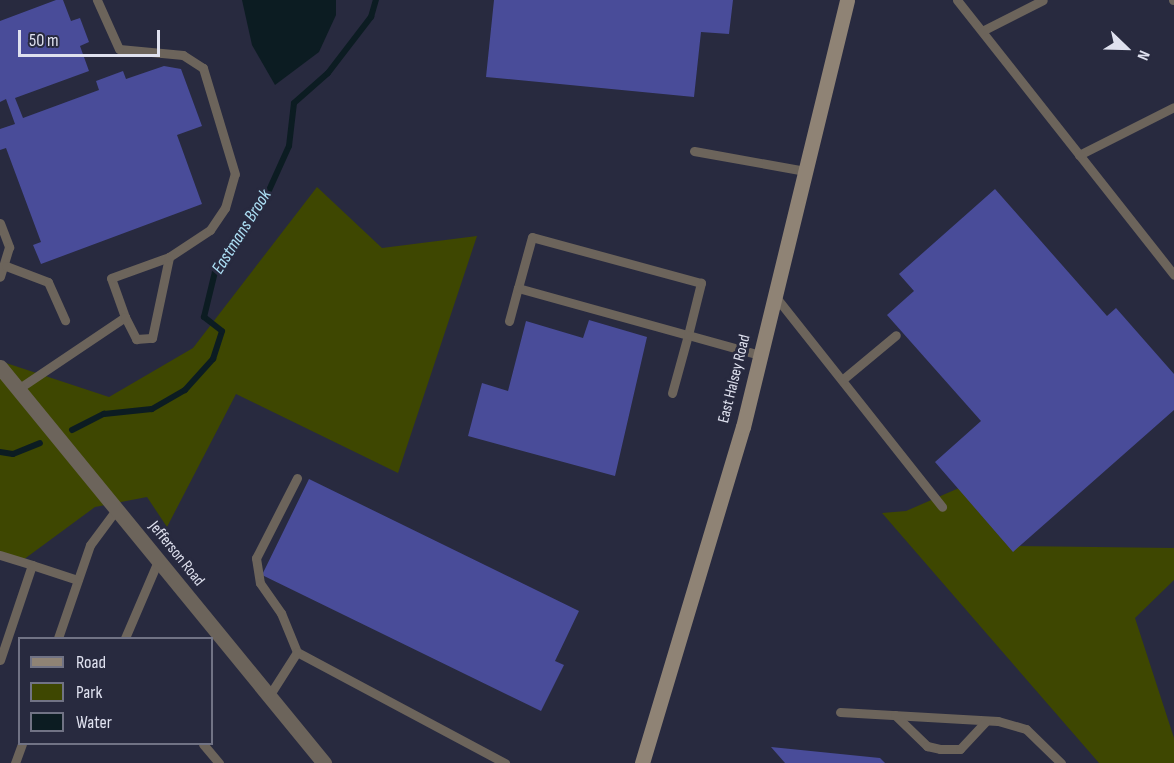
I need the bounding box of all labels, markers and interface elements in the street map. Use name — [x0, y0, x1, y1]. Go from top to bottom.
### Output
scale bar — [21, 18, 164, 56]
north arrow — [1096, 18, 1156, 78]
text: 50 m — [29, 30, 59, 51]
text: N — [1133, 48, 1153, 63]
water label: Eastmans Brook — [208, 186, 276, 278]
street label: East Halsey Road — [715, 333, 755, 425]
street label: Jefferson Road — [144, 518, 208, 590]
legend — [18, 637, 213, 745]
text: Road — [76, 652, 106, 673]
text: Park — [76, 682, 102, 703]
text: Water — [76, 712, 112, 733]

